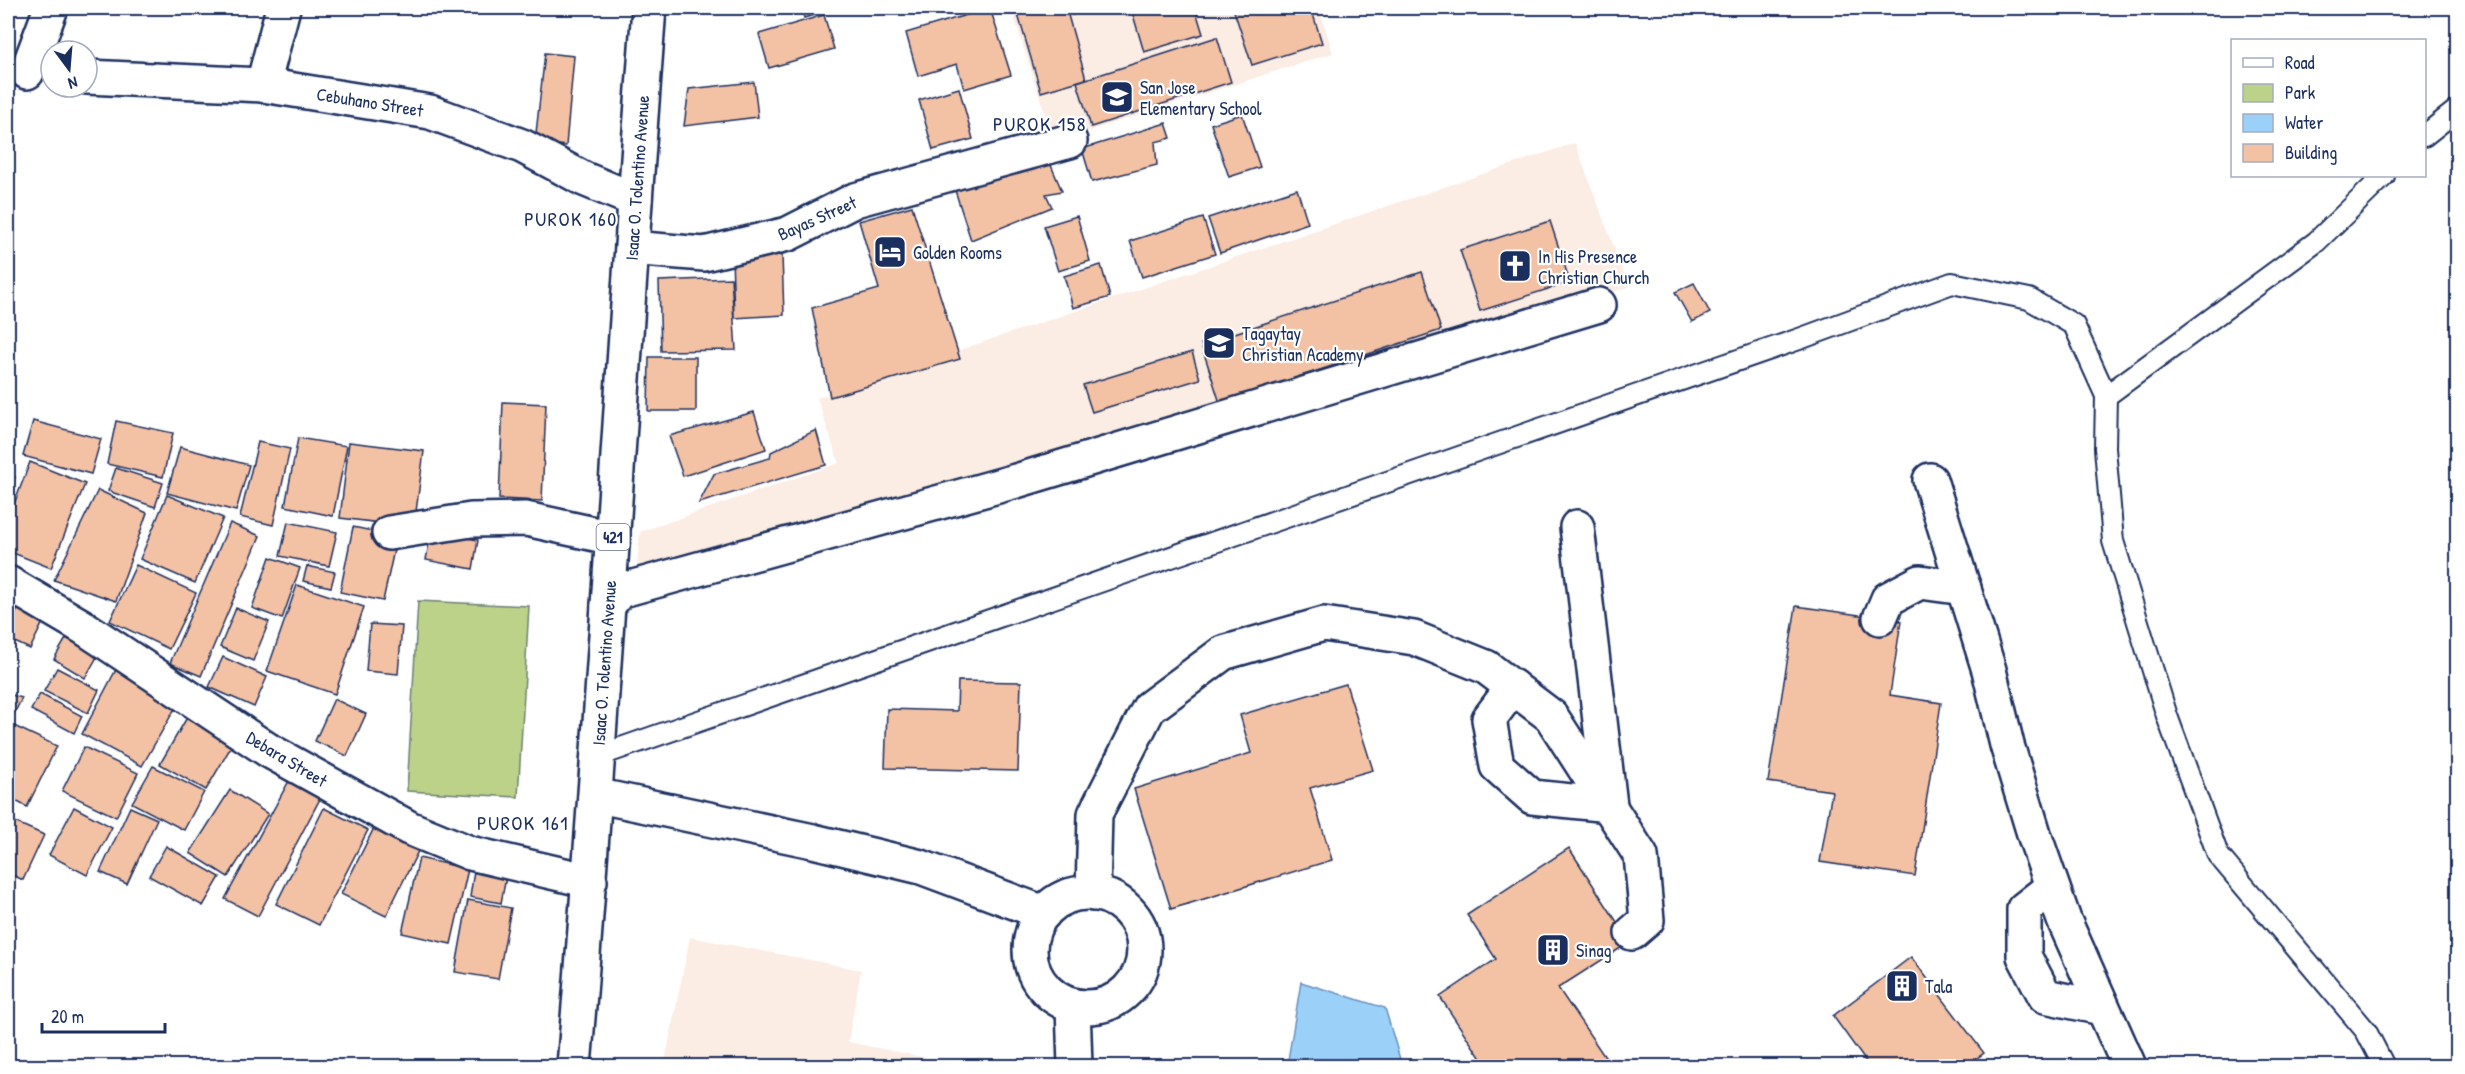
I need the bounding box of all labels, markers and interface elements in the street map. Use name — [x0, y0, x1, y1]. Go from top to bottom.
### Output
north arrow — [39, 39, 99, 99]
legend — [2231, 39, 2426, 177]
text: Road — [2285, 50, 2315, 75]
text: N — [66, 72, 80, 95]
place label: San Jose Elementary School — [1140, 75, 1262, 121]
school or university icon: San Jose Elementary School — [1099, 79, 1135, 115]
text: Park — [2285, 80, 2316, 105]
street label: Cebuhano Street — [315, 81, 426, 123]
street label: Isaac O. Tolentino Avenue — [619, 95, 655, 261]
district label: PUROK 158 — [993, 110, 1087, 137]
text: Water — [2285, 110, 2323, 135]
text: Building — [2285, 140, 2337, 165]
street label: Bayas Street — [774, 189, 861, 246]
district label: PUROK 160 — [524, 205, 618, 232]
hotel icon: Golden Rooms — [872, 234, 908, 270]
place label: Golden Rooms — [913, 240, 1002, 265]
place label: In His Presence Christian Church — [1538, 244, 1649, 290]
church icon: In His Presence Christian Church — [1497, 248, 1533, 284]
place label: Tagaytay Christian Academy — [1242, 321, 1364, 367]
school or university icon: Tagaytay Christian Academy — [1201, 325, 1237, 361]
road number: 421 — [596, 524, 630, 550]
street label: Isaac O. Tolentino Avenue — [586, 580, 622, 746]
street label: Debara Street — [242, 725, 333, 793]
district label: PUROK 161 — [477, 809, 569, 836]
building icon: Sinag — [1535, 932, 1571, 968]
place label: Sinag — [1576, 938, 1612, 963]
building icon: Tala — [1884, 968, 1920, 1004]
place label: Tala — [1925, 974, 1952, 999]
scale bar — [42, 996, 165, 1034]
text: 20 m — [51, 1004, 84, 1029]

